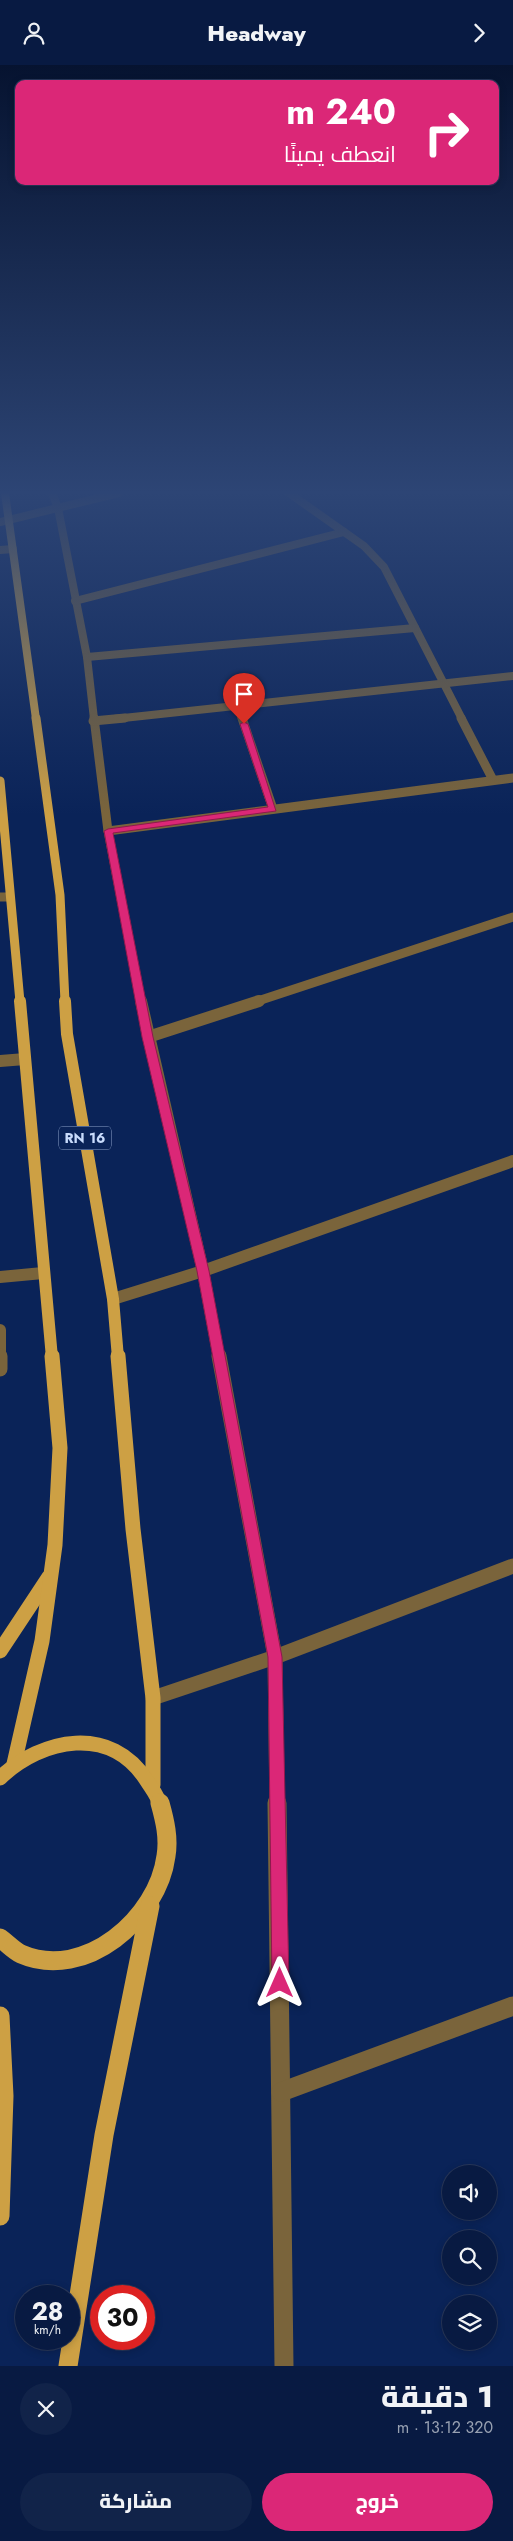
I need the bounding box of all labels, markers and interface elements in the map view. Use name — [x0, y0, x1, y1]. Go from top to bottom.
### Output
text: Headway — [207, 17, 306, 49]
icon: person — [20, 19, 48, 47]
icon: forward — [465, 19, 493, 47]
text: 240 m — [286, 87, 396, 137]
icon: right — [414, 100, 479, 165]
text: انعطف يمينًا — [284, 138, 396, 170]
pin — [223, 673, 265, 724]
icon: arrive — [230, 680, 258, 708]
road number: RN 16 — [59, 1127, 111, 1149]
position arrow — [253, 1956, 305, 2008]
map controls — [442, 2165, 497, 2350]
button: sound — [442, 2165, 497, 2220]
button: search — [442, 2230, 497, 2285]
speed limit sign: 30 — [90, 2285, 155, 2350]
text: 28 — [31, 2293, 64, 2329]
button: layers — [442, 2295, 497, 2350]
text: km/h — [34, 2321, 61, 2339]
text: 1 دقيقة — [381, 2375, 493, 2418]
button: close — [20, 2383, 72, 2435]
text: 320 m · 13:12 — [397, 2416, 493, 2439]
button: مشاركة — [20, 2473, 252, 2531]
button: خروج — [262, 2473, 493, 2531]

